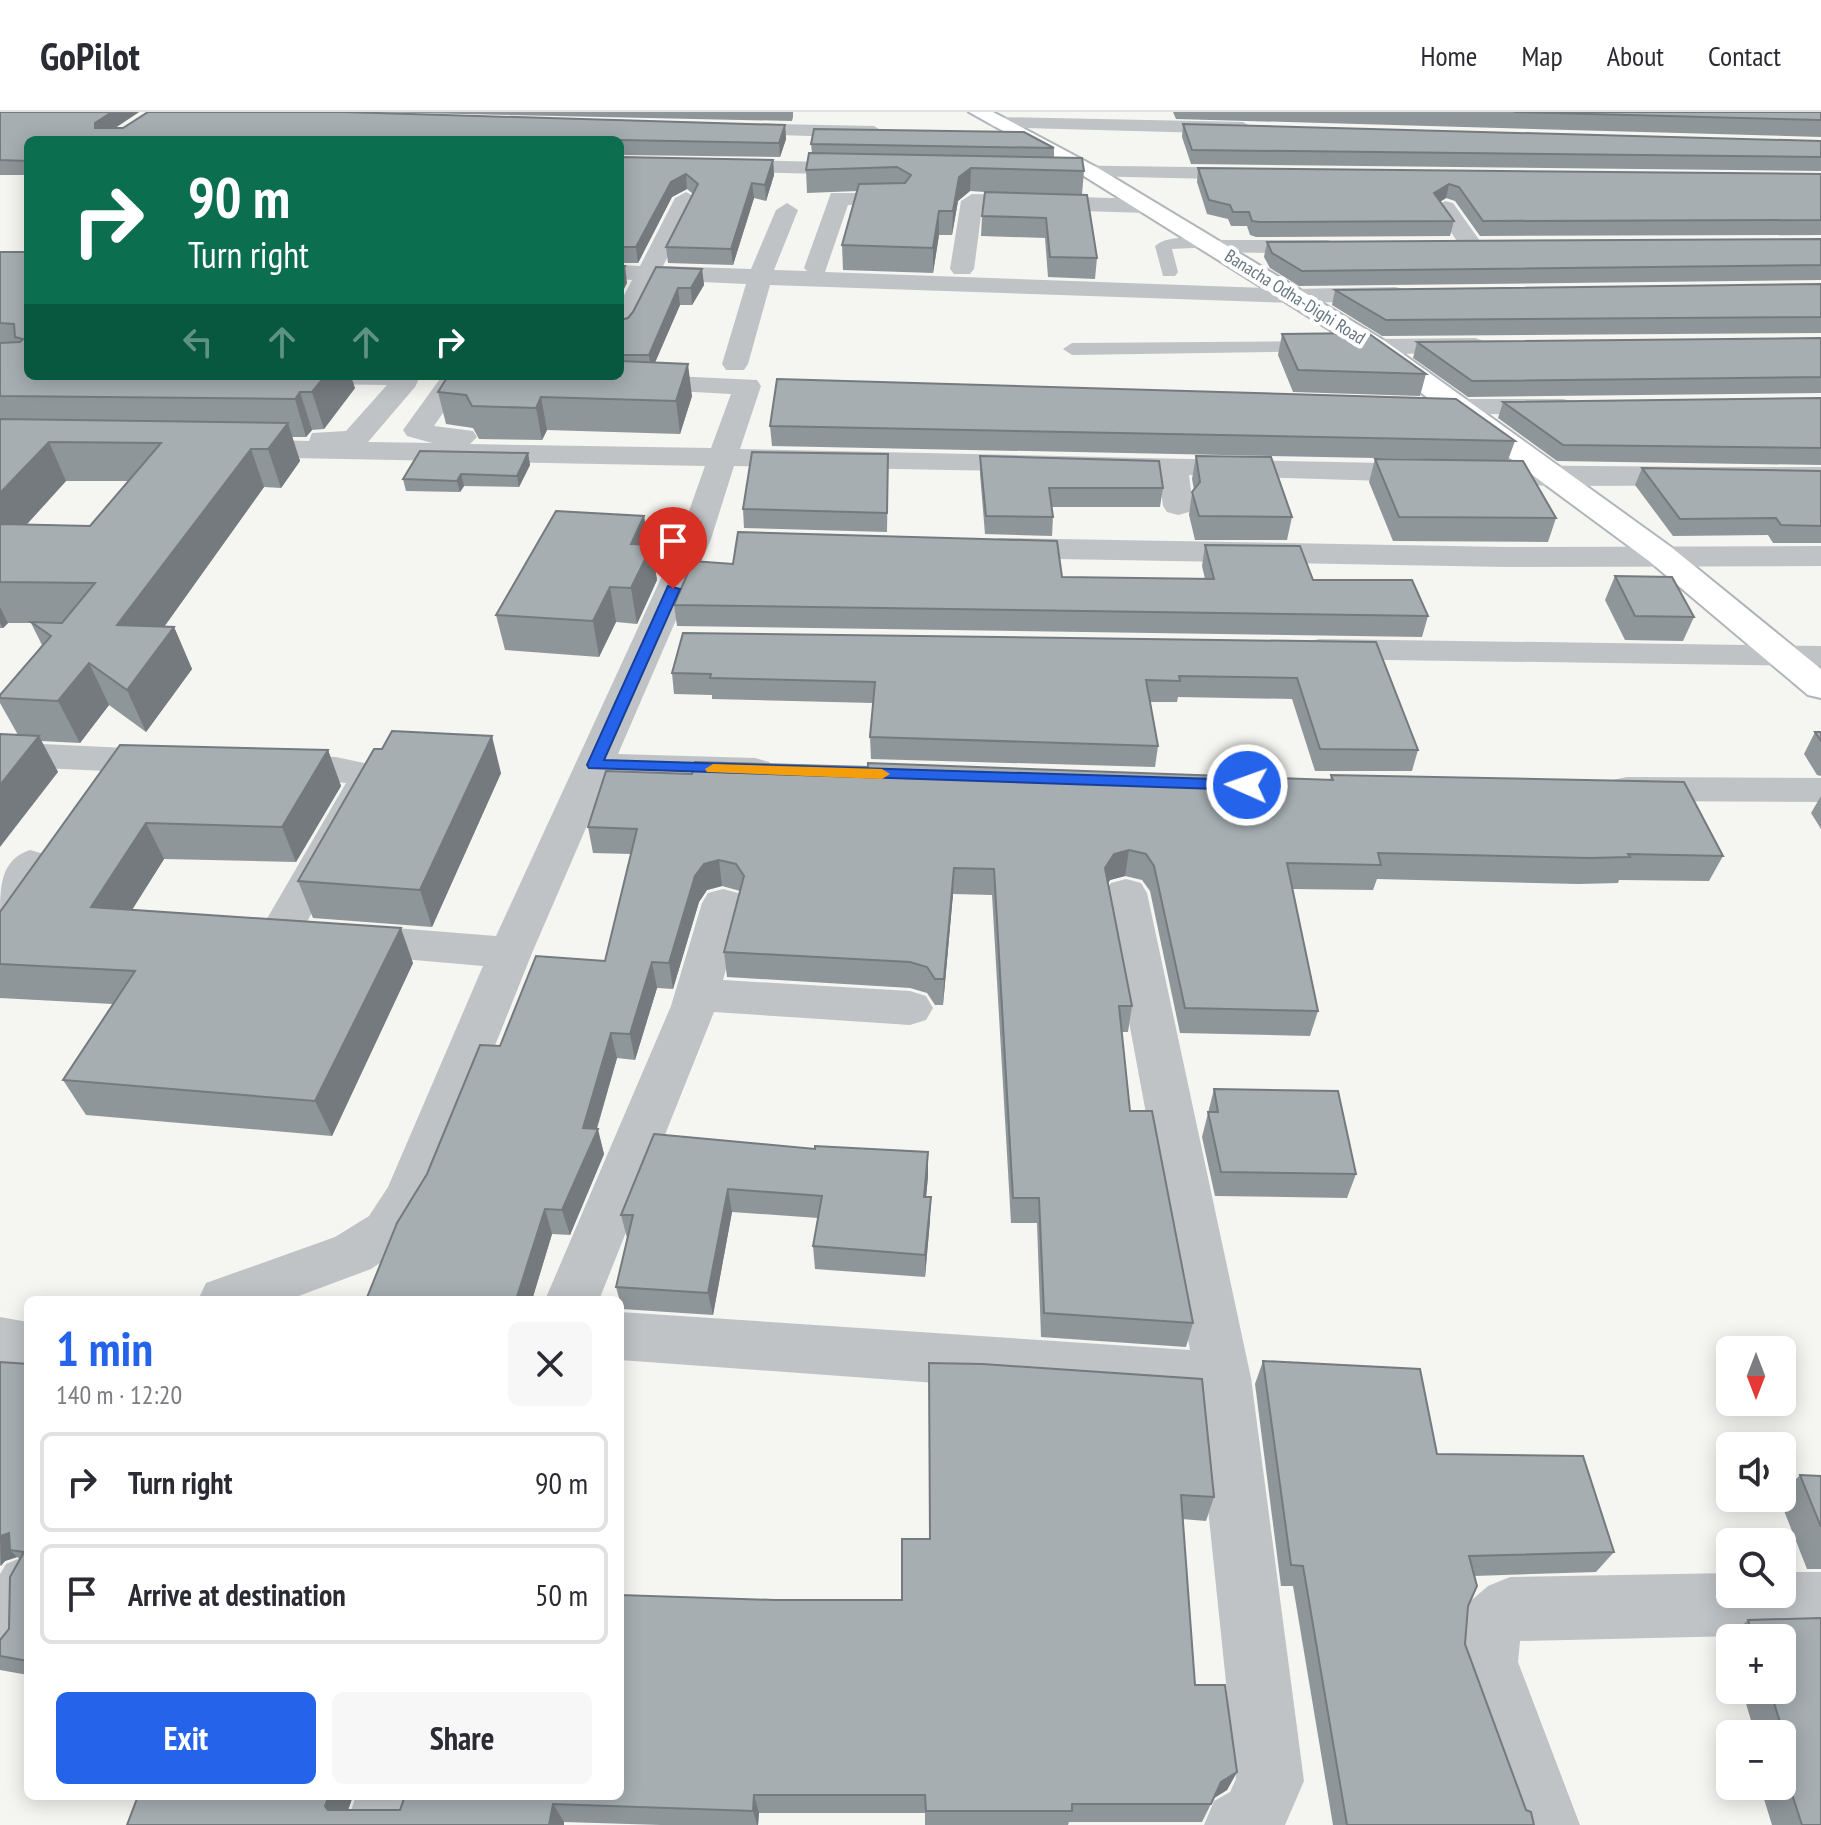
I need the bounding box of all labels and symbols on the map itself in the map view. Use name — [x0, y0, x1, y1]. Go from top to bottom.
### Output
street label: Banacha Odha-Dighi Road — [1221, 244, 1370, 349]
pin — [639, 507, 707, 589]
position arrow — [1205, 743, 1289, 827]
north arrow — [1716, 1336, 1796, 1416]

